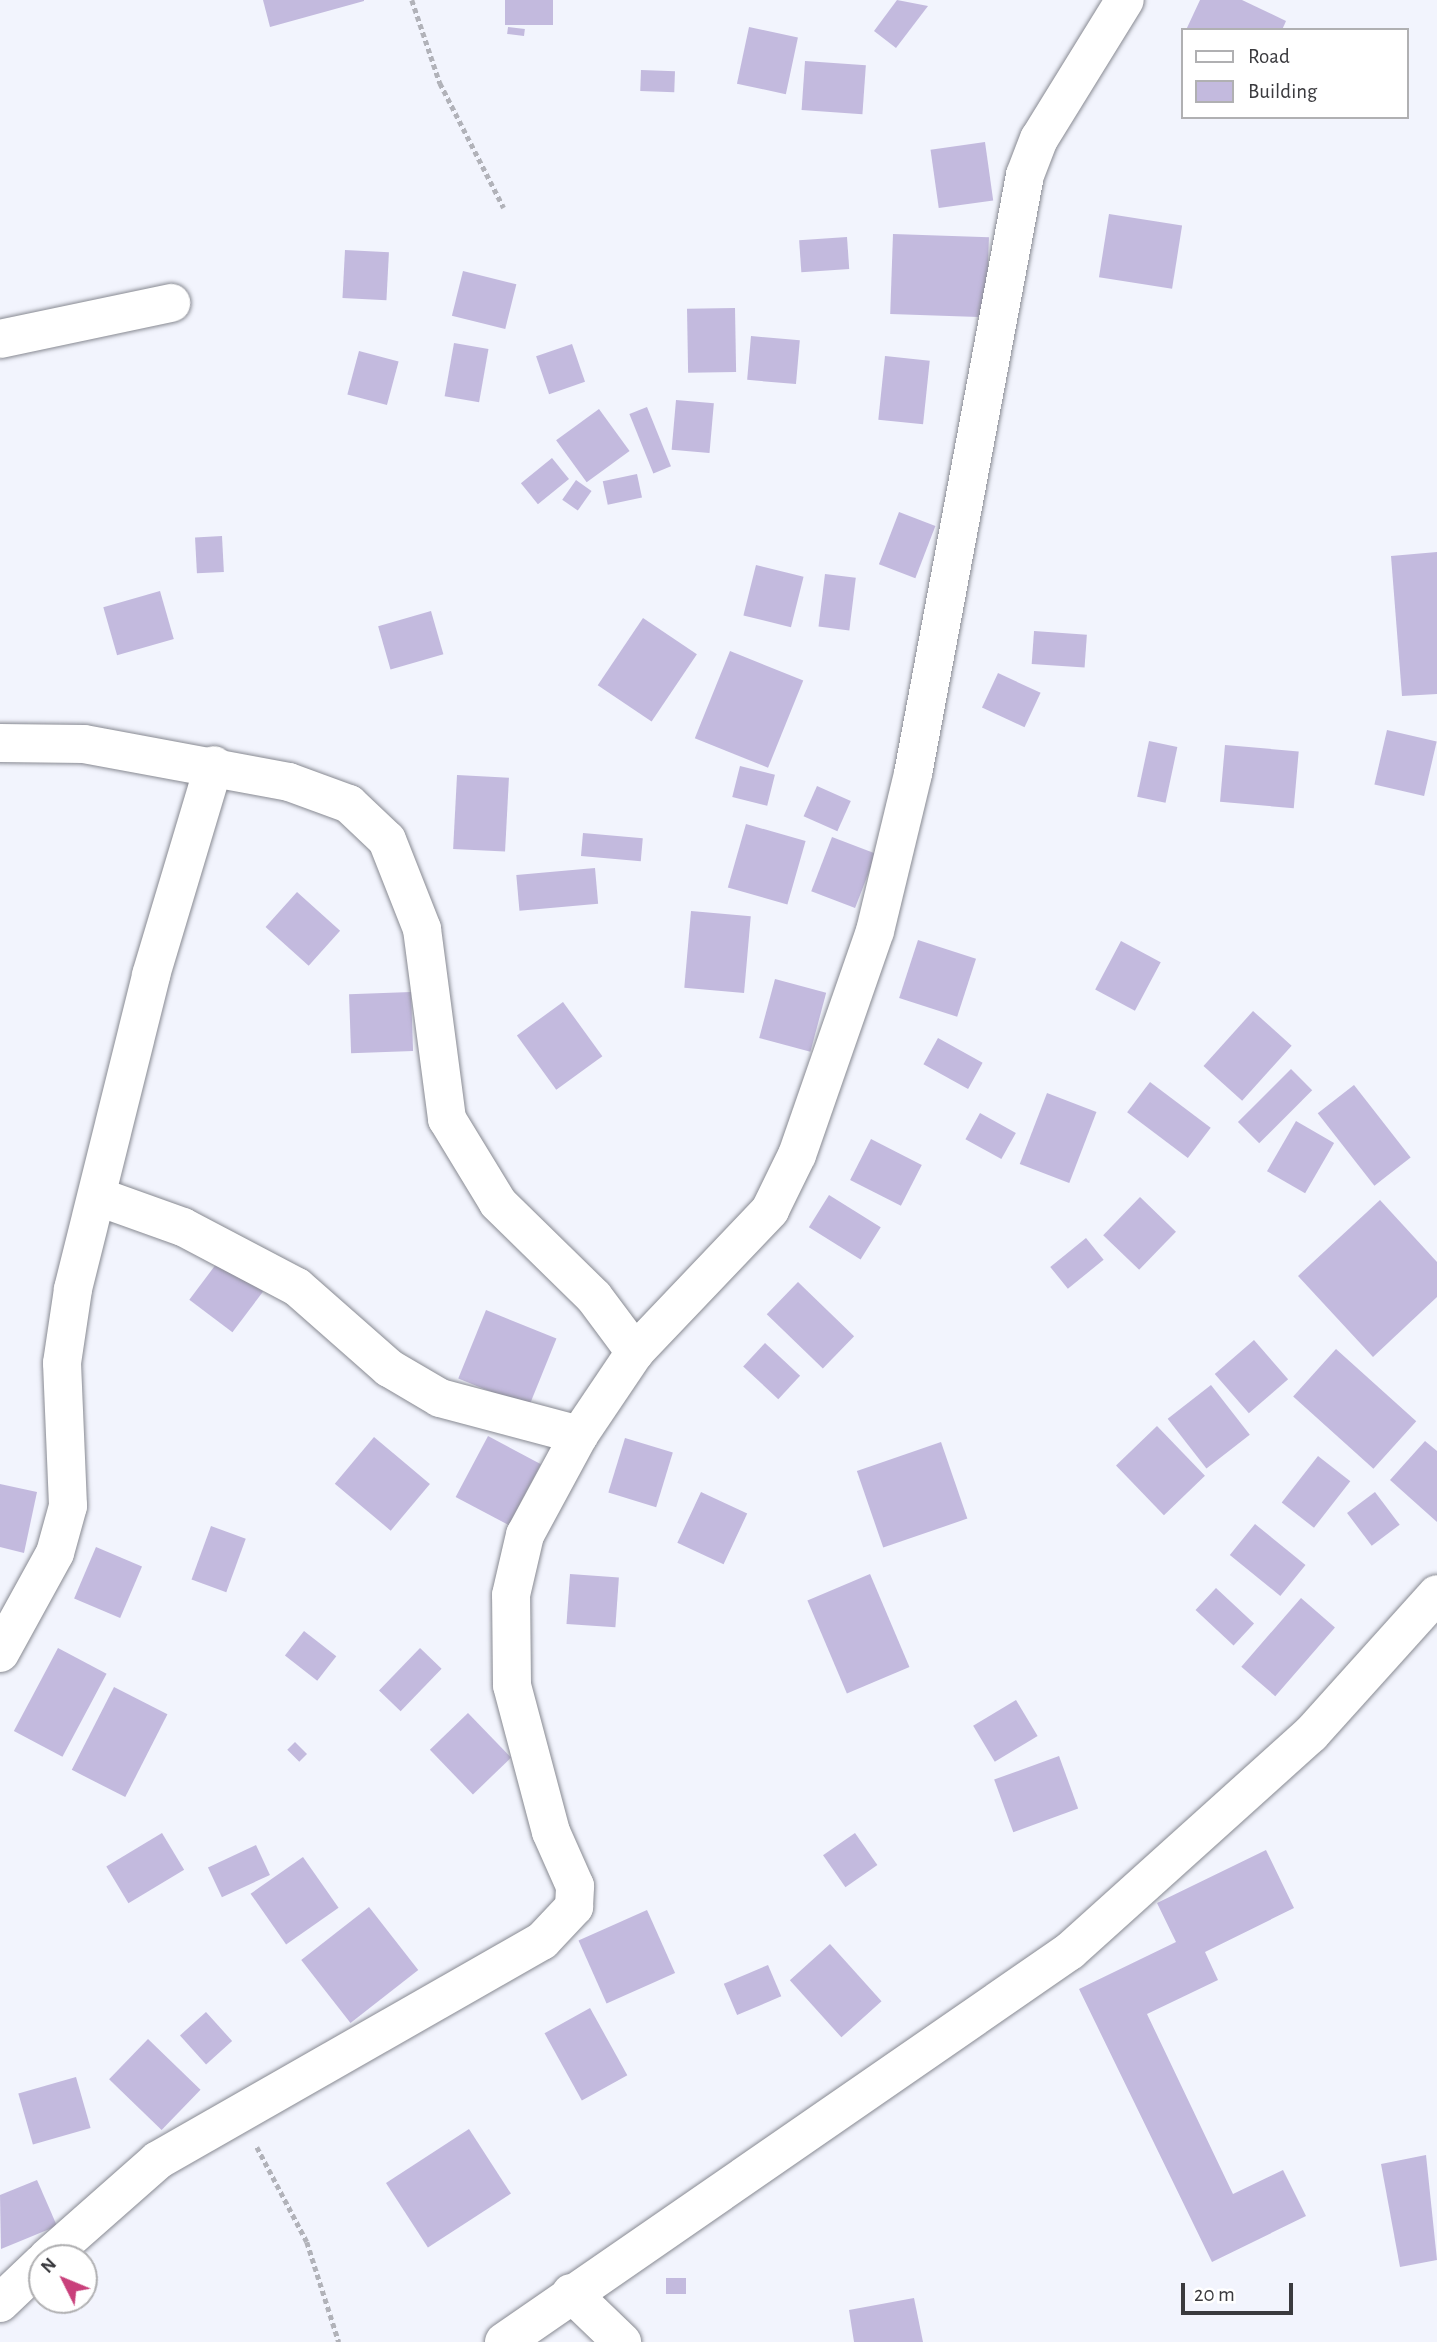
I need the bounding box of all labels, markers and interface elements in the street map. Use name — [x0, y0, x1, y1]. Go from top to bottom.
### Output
legend — [1182, 28, 1409, 119]
text: Road — [1248, 46, 1290, 67]
text: Building — [1248, 81, 1317, 102]
north arrow — [28, 2244, 98, 2314]
text: N — [37, 2254, 60, 2277]
scale bar — [1185, 2268, 1297, 2312]
text: 20 m — [1194, 2284, 1235, 2305]

